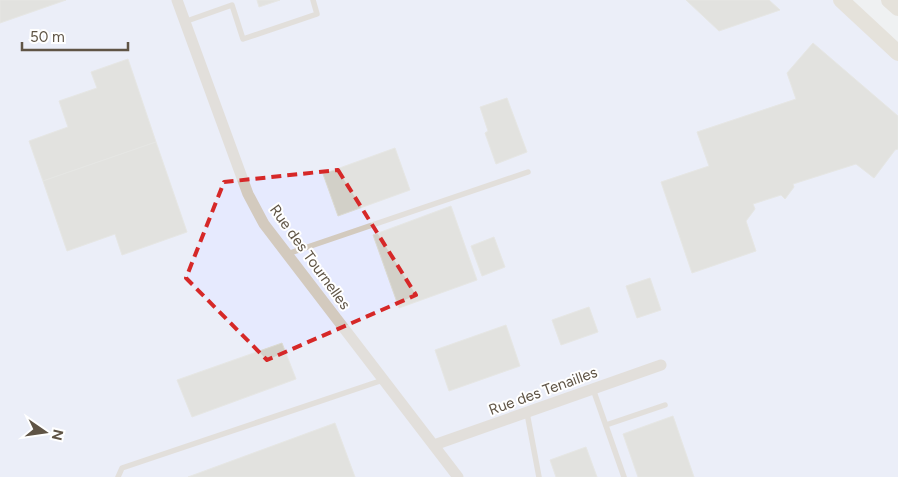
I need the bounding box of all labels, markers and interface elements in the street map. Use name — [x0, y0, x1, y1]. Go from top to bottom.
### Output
scale bar — [22, 20, 129, 52]
text: 50 m — [30, 28, 65, 46]
street label: Rue des Tournelles — [266, 201, 354, 313]
street label: Rue des Tenailles — [486, 363, 600, 419]
north arrow — [20, 407, 70, 457]
text: N — [48, 428, 67, 442]

